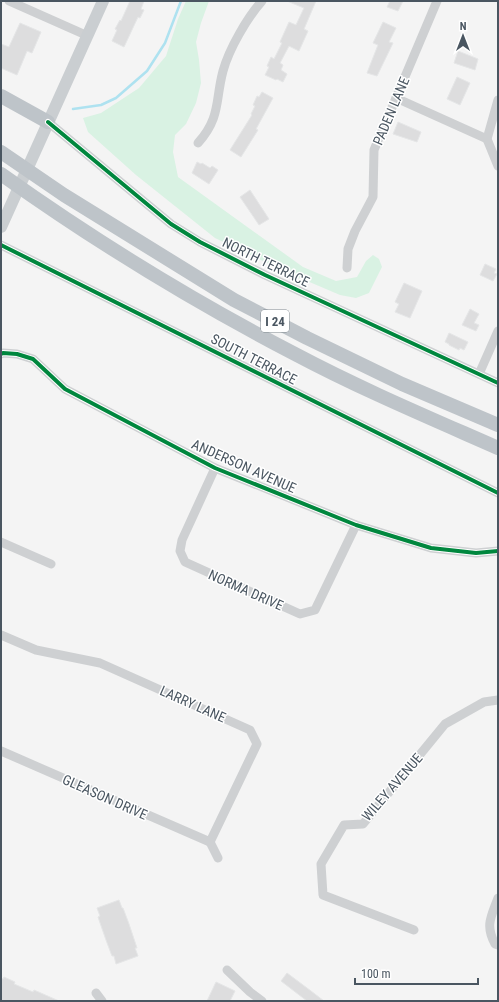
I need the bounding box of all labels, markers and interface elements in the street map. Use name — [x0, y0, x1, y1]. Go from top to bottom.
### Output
north arrow — [443, 16, 483, 56]
text: N — [460, 20, 467, 33]
street label: PADEN LANE — [370, 75, 412, 147]
street label: NORTH TERRACE — [220, 234, 312, 290]
road number: I 24 — [261, 310, 289, 332]
street label: SOUTH TERRACE — [208, 330, 300, 388]
street label: ANDERSON AVENUE — [189, 436, 299, 496]
street label: NORMA DRIVE — [206, 566, 286, 614]
street label: LARRY LANE — [158, 682, 228, 726]
street label: WILEY AVENUE — [358, 750, 426, 824]
street label: GLEASON DRIVE — [60, 771, 150, 823]
scale bar — [355, 960, 478, 986]
text: 100 m — [361, 967, 391, 981]

